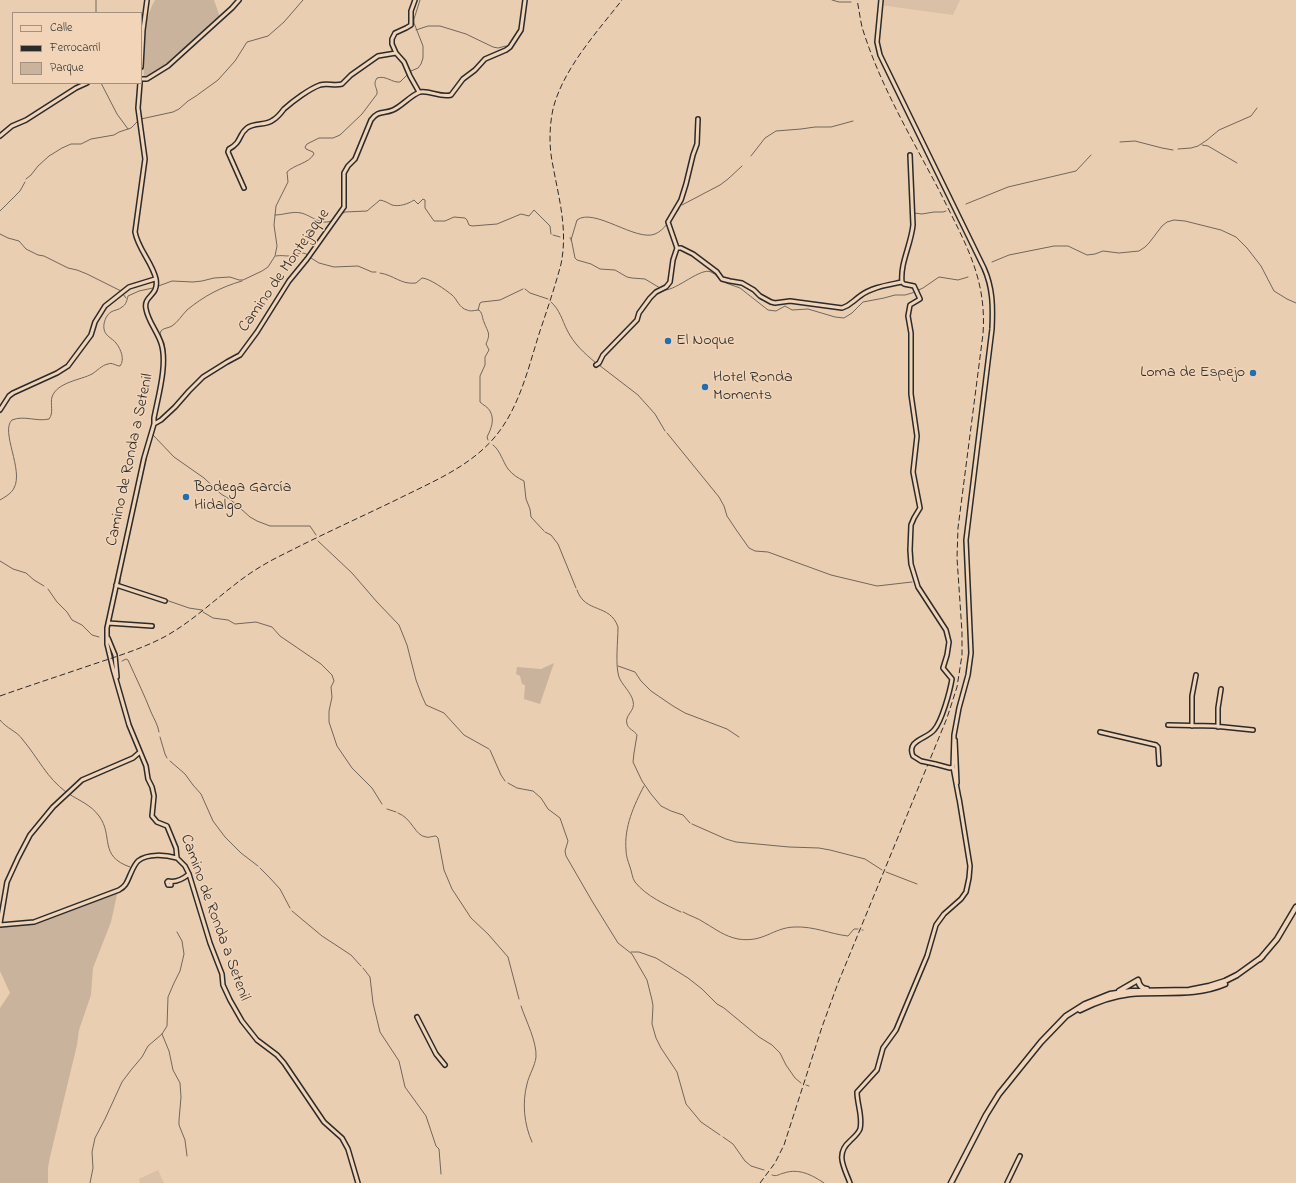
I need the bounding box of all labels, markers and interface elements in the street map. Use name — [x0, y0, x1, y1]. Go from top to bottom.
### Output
legend — [12, 12, 142, 84]
text: Calle — [50, 19, 72, 37]
text: Ferrocarril — [50, 39, 100, 57]
text: Parque — [50, 59, 84, 77]
street label: Camino de Montejaque — [235, 206, 335, 336]
place label: El Noque — [676, 331, 734, 351]
marker: El Noque — [663, 336, 673, 346]
place label: Loma de Espejo — [1140, 363, 1245, 383]
place label: Hotel Ronda Moments — [713, 368, 793, 406]
marker: Loma de Espejo — [1248, 368, 1258, 378]
street label: Camino de Ronda a Setenil — [103, 372, 159, 548]
marker: Hotel Ronda Moments — [700, 382, 710, 392]
place label: Bodega García Hidalgo — [194, 478, 291, 516]
marker: Bodega García Hidalgo — [181, 492, 191, 502]
street label: Camino de Ronda a Setenil — [175, 832, 253, 1004]

